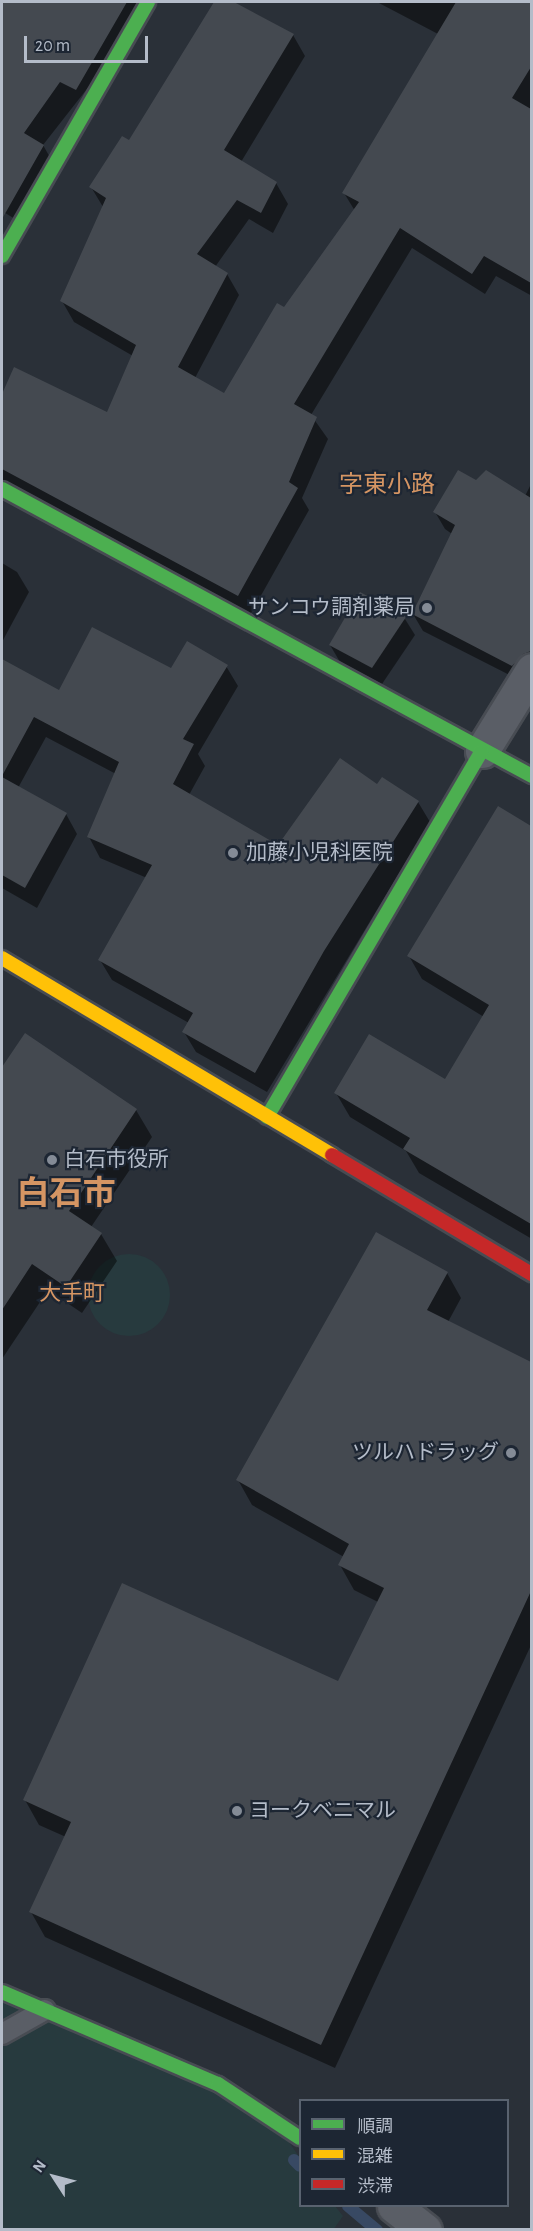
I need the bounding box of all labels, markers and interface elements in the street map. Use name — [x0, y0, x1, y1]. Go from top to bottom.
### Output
scale bar — [27, 24, 152, 62]
text: 20 m — [35, 37, 70, 55]
district label: 字東小路 — [339, 472, 435, 500]
place label: サンコウ調剤薬局 — [247, 595, 415, 621]
marker: サンコウ調剤薬局 — [420, 601, 434, 615]
place label: 加藤小児科医院 — [246, 840, 393, 866]
marker: 加藤小児科医院 — [224, 844, 242, 862]
place label: 白石市役所 — [64, 1147, 169, 1173]
marker: 白石市役所 — [45, 1153, 59, 1167]
district label: 白石市 — [17, 1175, 115, 1215]
district label: 大手町 — [39, 1281, 105, 1307]
place label: ツルハドラッグ — [352, 1440, 499, 1466]
marker: ツルハドラッグ — [504, 1446, 518, 1460]
place label: ヨークベニマル — [249, 1798, 396, 1824]
marker: ヨークベニマル — [230, 1804, 244, 1818]
legend — [299, 2099, 509, 2207]
text: 順調 — [357, 2118, 393, 2136]
north arrow — [24, 2147, 84, 2207]
text: 混雑 — [357, 2148, 393, 2166]
text: N — [30, 2157, 49, 2176]
text: 渋滞 — [357, 2178, 393, 2196]

